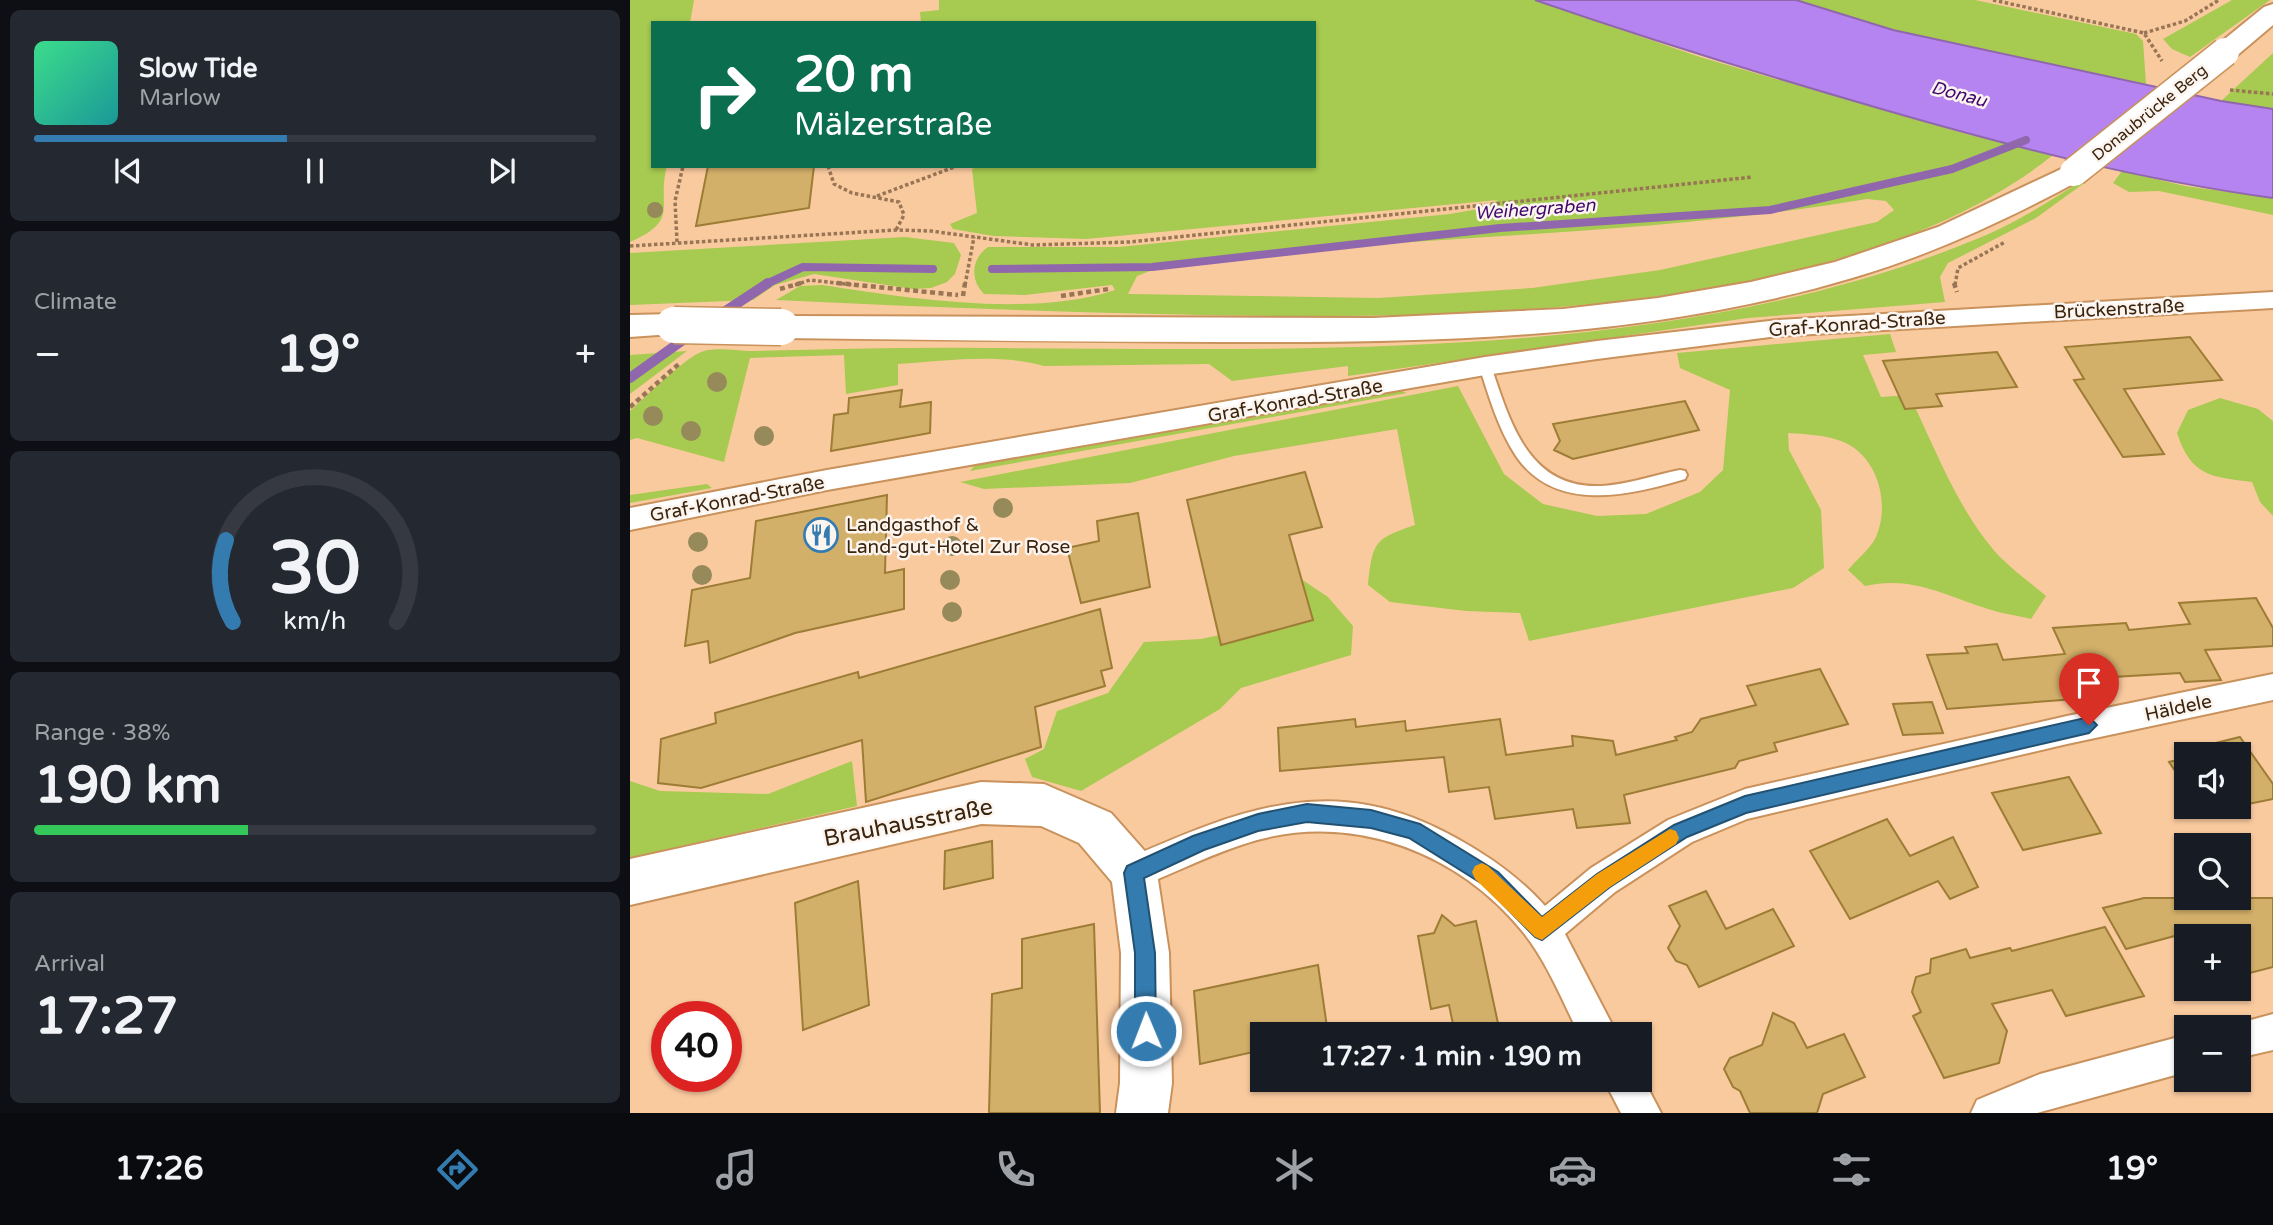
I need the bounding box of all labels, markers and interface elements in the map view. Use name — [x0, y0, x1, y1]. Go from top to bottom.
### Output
text: 20 m — [794, 46, 913, 105]
icon: right — [679, 49, 770, 140]
text: Slow Tide — [139, 53, 257, 84]
street label: Donaubrücke Berg — [2088, 60, 2211, 165]
water label: Donau — [1929, 76, 1990, 112]
text: Marlow — [139, 84, 221, 112]
text: Mälzerstraße — [794, 106, 992, 144]
icon: previous — [109, 152, 147, 190]
icon: pause — [296, 152, 334, 190]
icon: next — [483, 152, 521, 190]
water label: Weihergraben — [1474, 194, 1597, 224]
text: Climate — [34, 288, 117, 316]
street label: Brückenstraße — [2053, 295, 2185, 323]
street label: Graf-Konrad-Straße — [1768, 307, 1946, 341]
text: 19° — [275, 323, 360, 386]
text: − — [34, 332, 61, 378]
text: + — [575, 332, 596, 378]
street label: Graf-Konrad-Straße — [1206, 375, 1384, 427]
street label: Graf-Konrad-Straße — [648, 471, 826, 527]
place label: Landgasthof & Land-gut-Hotel Zur Rose — [846, 514, 1070, 558]
restaurant icon: Landgasthof & Land-gut-Hotel Zur Rose — [802, 516, 840, 554]
text: 30 — [269, 526, 361, 614]
text: km/h — [284, 606, 346, 636]
pin — [2059, 653, 2119, 725]
icon: arrive — [2070, 664, 2108, 702]
street label: Häldele — [2143, 690, 2214, 726]
text: Range · 38% — [34, 719, 170, 747]
map controls — [2174, 742, 2251, 1092]
button: sound — [2174, 742, 2251, 819]
text: 190 km — [34, 754, 222, 817]
street label: Brauhausstraße — [821, 793, 995, 853]
button: search — [2174, 833, 2251, 910]
button: + — [2174, 924, 2251, 1001]
text: Arrival — [34, 950, 105, 978]
text: 17:27 — [34, 985, 178, 1048]
position arrow — [1109, 994, 1183, 1068]
speed limit sign: 40 — [651, 1001, 742, 1092]
button: − — [2174, 1015, 2251, 1092]
text: 17:27 · 1 min · 190 m — [1320, 1041, 1582, 1072]
icon: directions — [433, 1145, 482, 1194]
icon: music — [712, 1145, 761, 1194]
icon: phone — [991, 1145, 1040, 1194]
icon: climate — [1270, 1145, 1319, 1194]
icon: car — [1548, 1145, 1597, 1194]
icon: filters — [1827, 1145, 1876, 1194]
text: 17:26 — [115, 1150, 204, 1188]
text: 19° — [2106, 1150, 2158, 1188]

